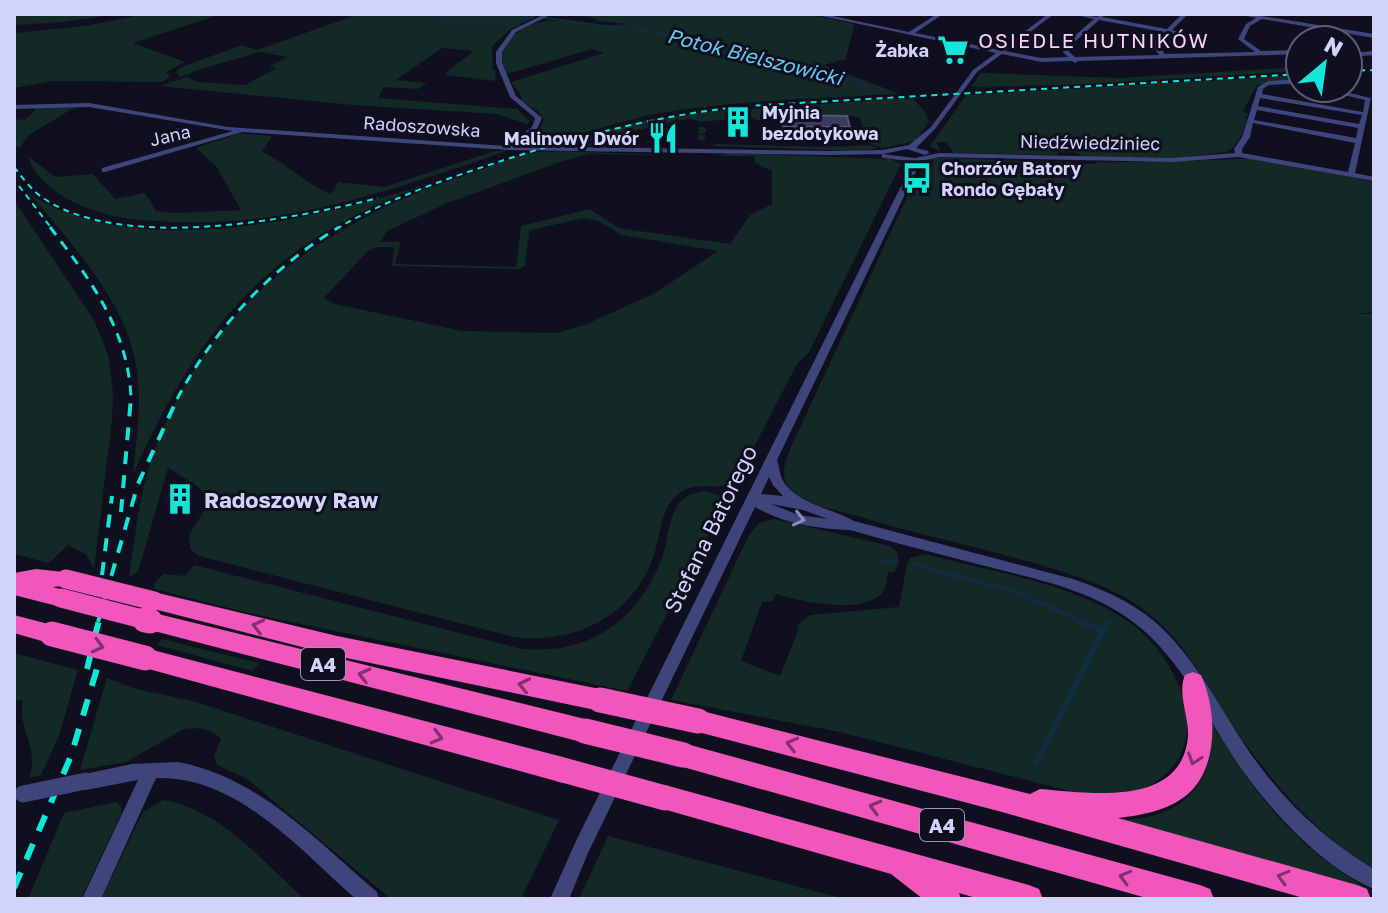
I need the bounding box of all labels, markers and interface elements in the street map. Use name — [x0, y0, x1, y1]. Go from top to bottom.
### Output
water label: Potok Bielszowicki — [665, 23, 848, 90]
north arrow — [1284, 24, 1364, 104]
district label: OSIEDLE HUTNIKÓW — [978, 28, 1210, 52]
text: N — [1320, 30, 1348, 62]
supermarket icon: Żabka — [936, 33, 970, 67]
place label: Żabka — [875, 39, 929, 61]
place label: Myjnia bezdotykowa — [762, 101, 878, 144]
building icon: Myjnia bezdotykowa — [721, 105, 755, 139]
street label: Radoszowska — [363, 111, 481, 141]
street label: Jana — [147, 120, 193, 150]
restaurant icon: Malinowy Dwór — [646, 121, 680, 155]
place label: Malinowy Dwór — [504, 127, 639, 149]
street label: Niedźwiedziniec — [1020, 130, 1161, 154]
place label: Chorzów Batory Rondo Gębały — [941, 157, 1082, 200]
bus stop icon: Chorzów Batory Rondo Gębały — [900, 161, 934, 195]
street label: Stefana Batorego — [658, 441, 762, 617]
building icon: Radoszowy Raw — [163, 482, 197, 516]
place label: Radoszowy Raw — [204, 486, 379, 513]
one-way arrow — [791, 510, 805, 527]
one-way arrow — [252, 619, 265, 636]
one-way arrow — [91, 637, 105, 653]
road number: A4 — [301, 648, 345, 680]
one-way arrow — [358, 667, 372, 684]
one-way arrow — [517, 677, 531, 694]
one-way arrow — [430, 727, 444, 744]
one-way arrow — [785, 736, 799, 753]
one-way arrow — [1188, 751, 1204, 765]
one-way arrow — [868, 800, 882, 816]
road number: A4 — [920, 809, 964, 841]
one-way arrow — [1119, 870, 1133, 886]
one-way arrow — [1276, 870, 1290, 886]

